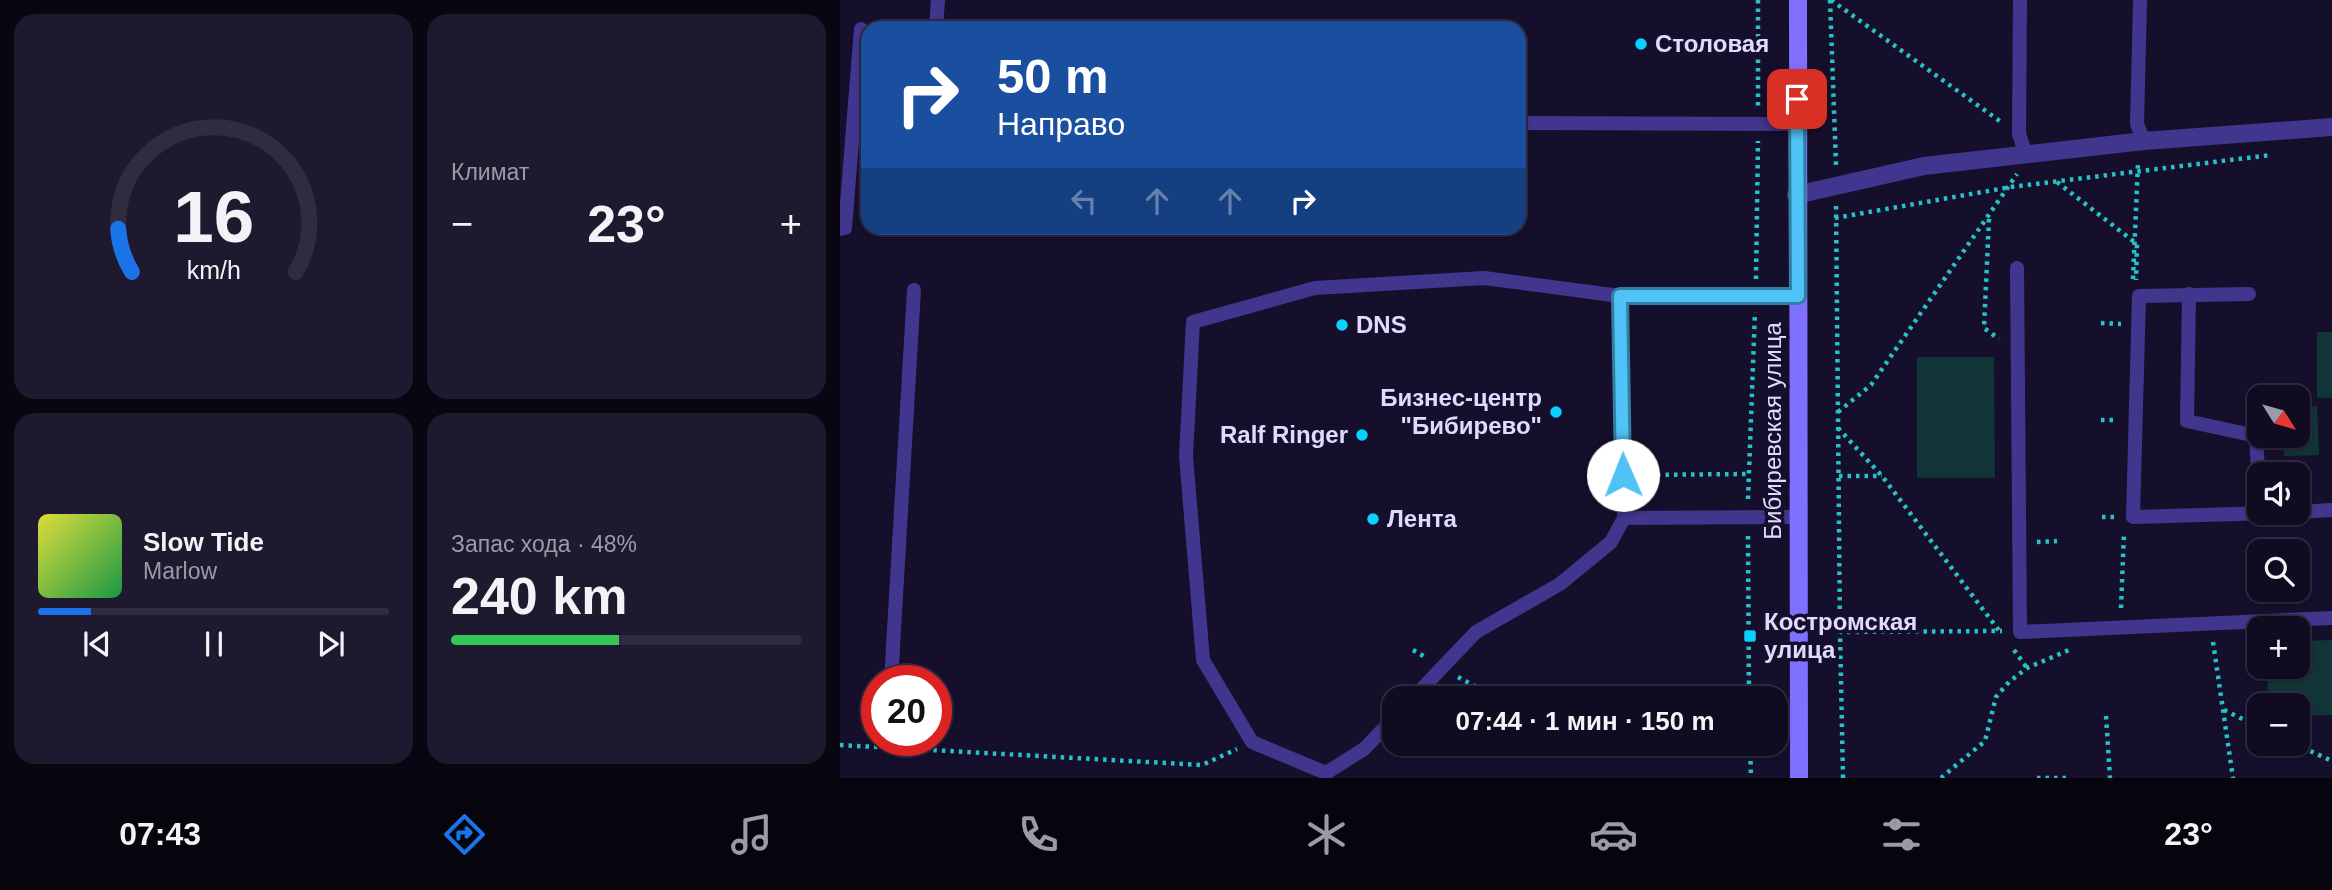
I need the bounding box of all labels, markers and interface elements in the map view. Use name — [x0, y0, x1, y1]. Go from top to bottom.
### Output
place label: Столовая — [1655, 30, 1769, 57]
marker: Столовая — [1633, 36, 1649, 52]
icon: right — [882, 49, 973, 140]
text: 50 m — [997, 49, 1109, 103]
pin — [1767, 69, 1827, 129]
icon: arrive — [1778, 80, 1816, 118]
text: Направо — [997, 106, 1125, 142]
text: Климат — [451, 159, 529, 185]
text: 16 — [173, 177, 254, 258]
icon: left — [1065, 182, 1103, 220]
icon: ahead — [1138, 182, 1176, 220]
icon: ahead — [1211, 182, 1249, 220]
icon: right — [1284, 182, 1322, 220]
text: 23° — [587, 195, 666, 253]
text: − — [451, 203, 473, 245]
text: + — [780, 203, 802, 245]
text: km/h — [186, 256, 241, 284]
place label: DNS — [1356, 311, 1407, 338]
marker: DNS — [1334, 317, 1350, 333]
street label: Бибиревская улица — [1759, 322, 1786, 540]
place label: Бизнес-центр "Бибирево" — [1380, 384, 1542, 439]
north arrow — [2247, 385, 2310, 448]
map controls — [2247, 385, 2310, 756]
marker: Бизнес-центр "Бибирево" — [1548, 404, 1564, 420]
place label: Ralf Ringer — [1220, 421, 1348, 448]
marker: Ralf Ringer — [1354, 427, 1370, 443]
position arrow — [1586, 438, 1660, 512]
button: sound — [2247, 462, 2310, 525]
place label: Лента — [1387, 505, 1457, 532]
marker: Лента — [1365, 511, 1381, 527]
text: Slow Tide — [143, 527, 264, 557]
text: Запас хода · 48% — [451, 531, 637, 557]
button: search — [2247, 539, 2310, 602]
text: Marlow — [143, 558, 217, 584]
text: 240 km — [451, 567, 627, 625]
place label: Костромская улица — [1764, 608, 1917, 663]
button: + — [2247, 616, 2310, 679]
icon: previous — [78, 625, 116, 663]
icon: pause — [195, 625, 233, 663]
icon: next — [312, 625, 350, 663]
marker: Костромская улица — [1742, 628, 1758, 644]
speed limit sign: 20 — [861, 665, 952, 756]
button: − — [2247, 693, 2310, 756]
text: 07:44 · 1 мин · 150 m — [1455, 706, 1715, 736]
icon: directions — [440, 810, 489, 859]
icon: music — [727, 810, 776, 859]
icon: phone — [1014, 810, 1063, 859]
icon: climate — [1302, 810, 1351, 859]
icon: car — [1589, 810, 1638, 859]
icon: filters — [1877, 810, 1926, 859]
text: 07:43 — [119, 816, 201, 852]
text: 23° — [2164, 816, 2213, 852]

